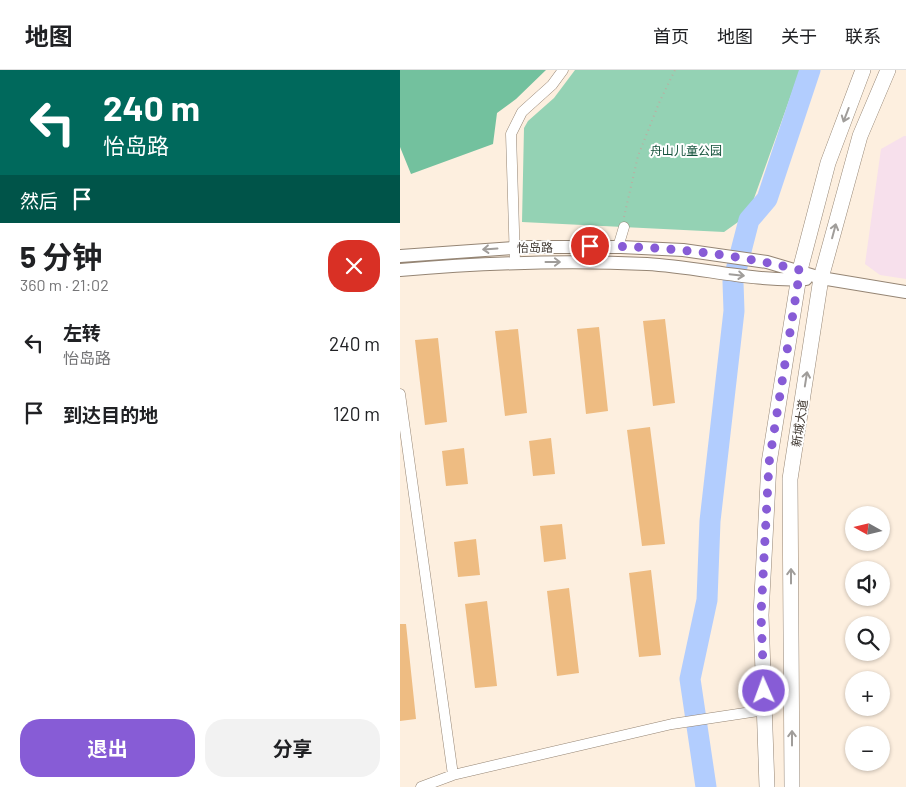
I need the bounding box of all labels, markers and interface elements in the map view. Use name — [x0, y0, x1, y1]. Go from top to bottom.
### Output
text: 地图 — [25, 21, 73, 50]
text: 首页 — [653, 25, 689, 47]
text: 地图 — [717, 25, 753, 47]
text: 关于 — [781, 25, 817, 47]
text: 联系 — [845, 25, 881, 47]
text: 240 m — [103, 86, 200, 128]
icon: left — [20, 90, 85, 155]
one-way arrow — [841, 107, 850, 123]
text: 怡岛路 — [103, 132, 169, 158]
park label: 舟山儿童公园 — [650, 143, 722, 157]
icon: arrive — [68, 185, 96, 213]
text: 然后 — [20, 189, 58, 212]
one-way arrow — [830, 223, 840, 239]
pin — [569, 225, 611, 267]
icon: arrive — [576, 232, 604, 260]
text: 5 分钟 — [20, 238, 102, 274]
button: close — [328, 240, 380, 292]
street label: 怡岛路 — [517, 240, 553, 254]
one-way arrow — [482, 245, 498, 254]
one-way arrow — [545, 257, 561, 267]
one-way arrow — [729, 270, 745, 280]
text: 360 m · 21:02 — [20, 275, 109, 294]
text: 左转 — [63, 321, 101, 344]
icon: left — [20, 329, 48, 357]
text: 240 m — [329, 332, 380, 355]
text: 怡岛路 — [63, 348, 111, 367]
one-way arrow — [801, 372, 811, 388]
street label: 新城大道 — [788, 398, 810, 448]
icon: arrive — [20, 399, 48, 427]
text: 120 m — [333, 402, 380, 425]
text: 到达目的地 — [63, 403, 158, 426]
north arrow — [845, 506, 890, 551]
map controls — [845, 506, 890, 771]
button: sound — [845, 561, 890, 606]
one-way arrow — [786, 568, 796, 584]
button: search — [845, 616, 890, 661]
position arrow — [737, 664, 789, 716]
button: + — [845, 671, 890, 716]
button: 退出 — [20, 719, 195, 777]
button: 分享 — [205, 719, 380, 777]
button: − — [845, 726, 890, 771]
one-way arrow — [787, 731, 797, 747]

